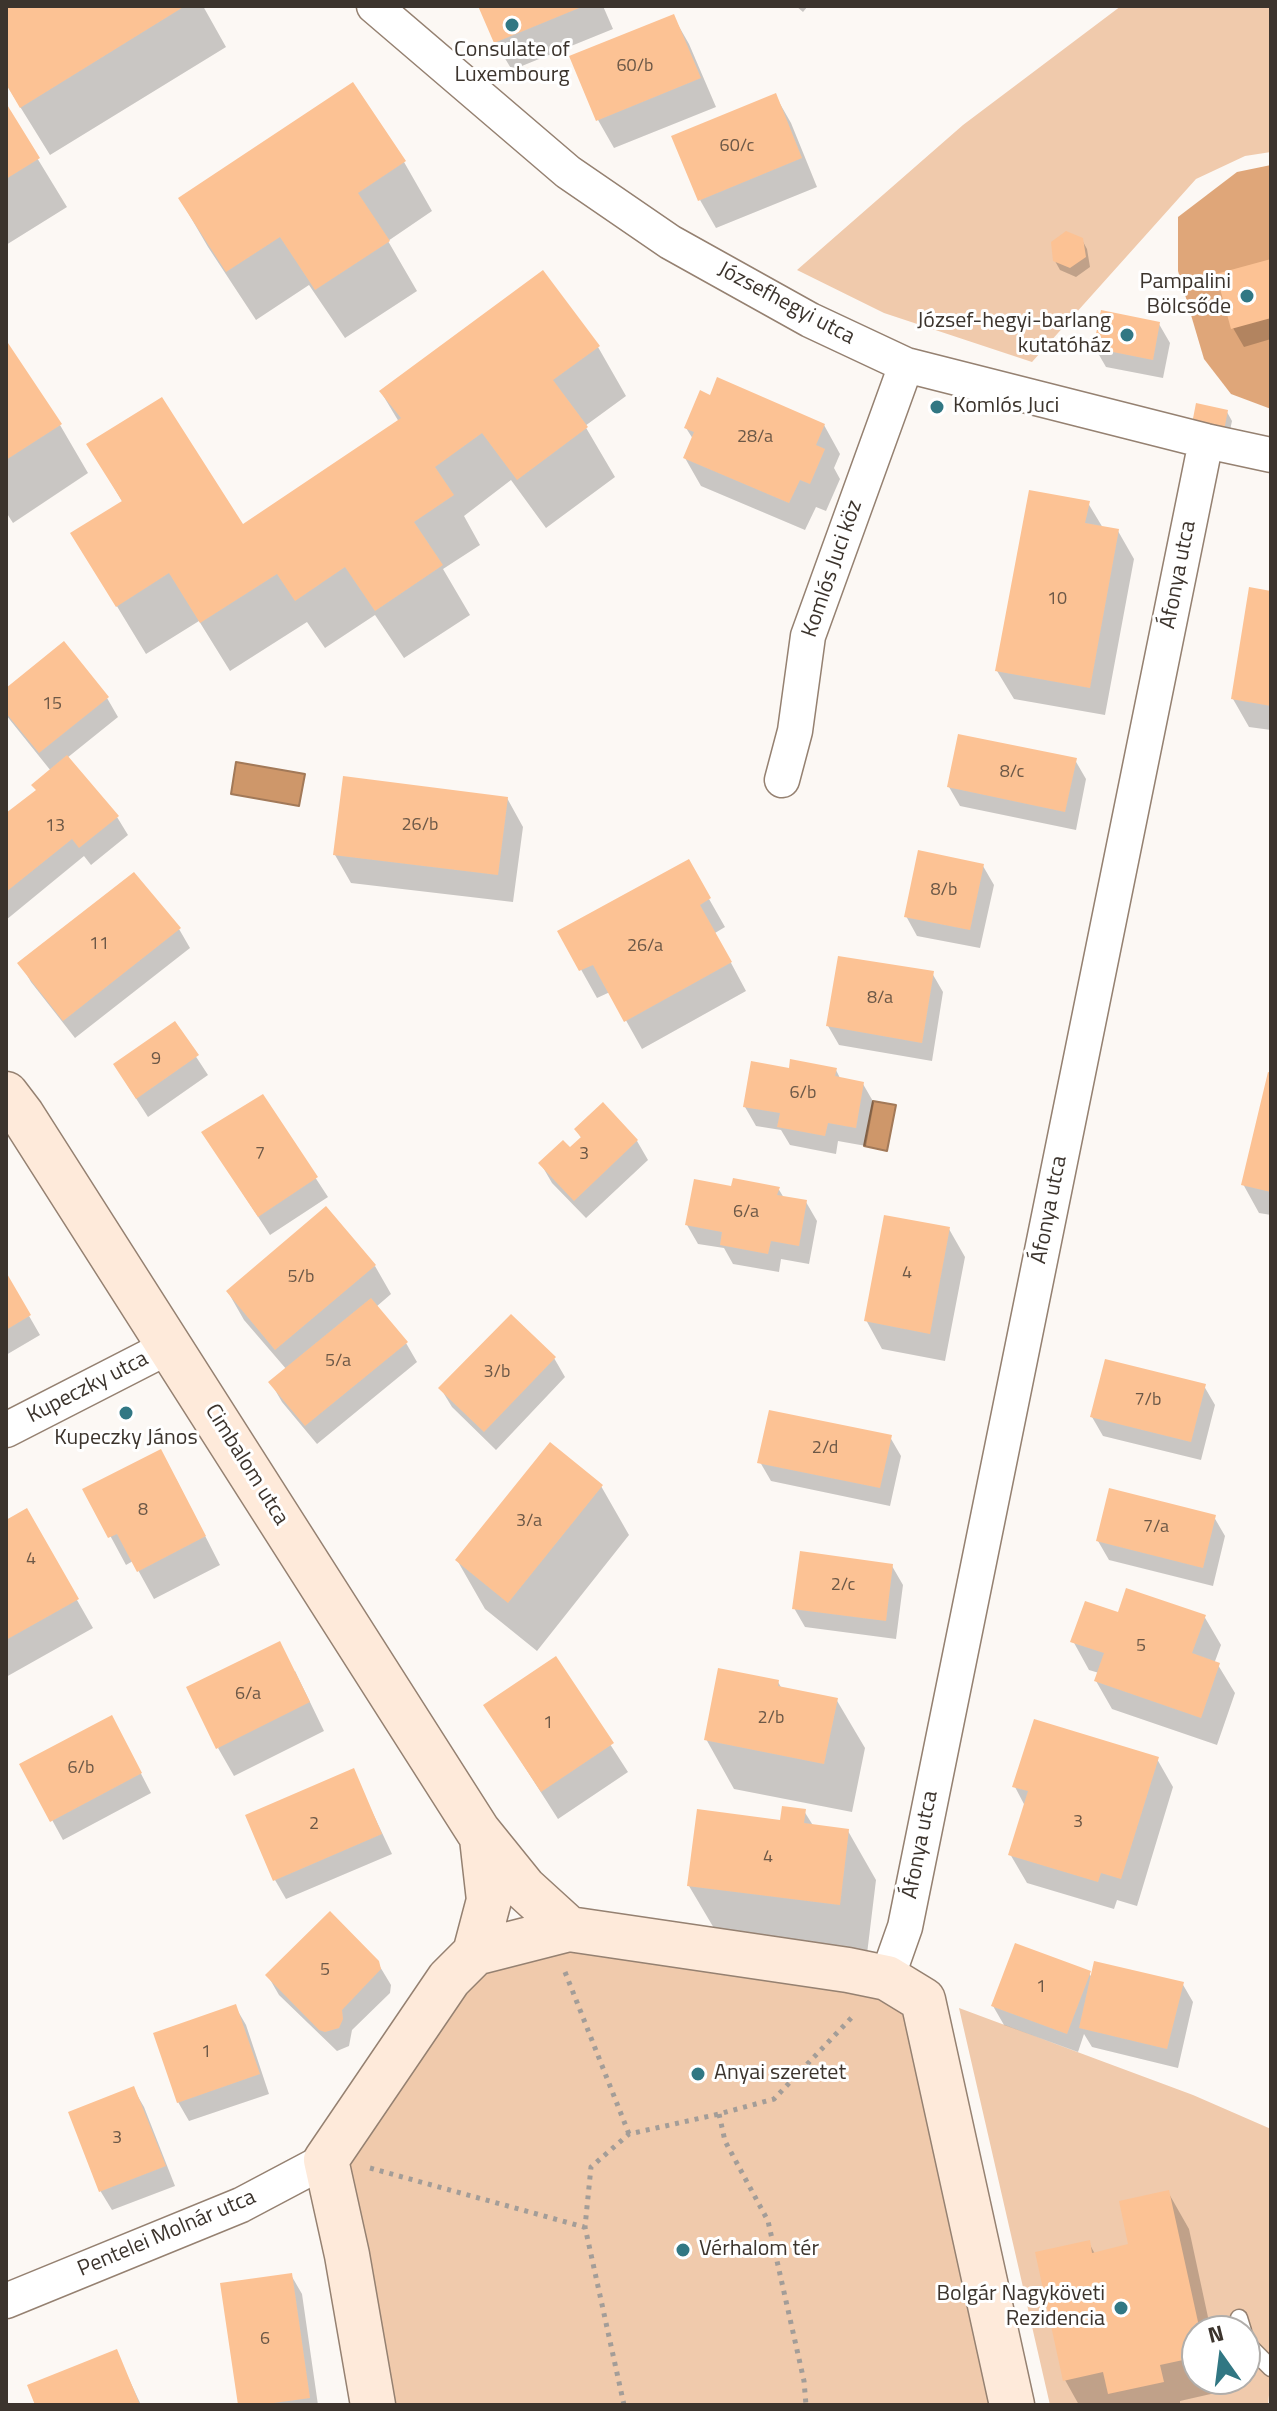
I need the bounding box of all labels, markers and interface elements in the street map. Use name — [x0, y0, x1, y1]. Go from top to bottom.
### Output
marker: Consulate of Luxembourg — [503, 16, 521, 34]
place label: Consulate of Luxembourg — [454, 38, 570, 90]
house number: 60/b — [616, 56, 654, 78]
house number: 60/c — [720, 136, 754, 158]
street label: Józsefhegyi utca — [713, 257, 859, 351]
place label: Pampalini Bölcsőde — [1140, 270, 1231, 322]
marker: Pampalini Bölcsőde — [1238, 287, 1256, 305]
place label: József-hegyi-barlang kutatóház — [917, 309, 1111, 360]
marker: József-hegyi-barlang kutatóház — [1118, 326, 1136, 344]
place label: Komlós Juci — [953, 394, 1059, 420]
marker: Komlós Juci — [928, 398, 946, 416]
house number: 28/a — [737, 427, 773, 449]
street label: Komlós Juci köz — [797, 497, 869, 641]
street label: Áfonya utca — [1156, 519, 1202, 631]
house number: 10 — [1047, 589, 1067, 611]
house number: 15 — [42, 694, 62, 716]
house number: 8/c — [1000, 762, 1024, 784]
house number: 26/b — [401, 815, 439, 837]
house number: 13 — [45, 816, 65, 838]
house number: 8/b — [931, 880, 957, 902]
house number: 11 — [89, 934, 109, 956]
house number: 26/a — [627, 936, 663, 958]
house number: 8/a — [867, 988, 893, 1010]
house number: 9 — [151, 1049, 161, 1071]
house number: 6/b — [790, 1083, 816, 1105]
house number: 7 — [255, 1144, 265, 1166]
house number: 3 — [579, 1144, 589, 1166]
street label: Áfonya utca — [1027, 1154, 1073, 1266]
house number: 6/a — [733, 1202, 759, 1224]
house number: 4 — [902, 1263, 912, 1285]
house number: 5/b — [288, 1267, 314, 1289]
street label: Kupeczky utca — [23, 1346, 153, 1430]
house number: 5/a — [325, 1351, 351, 1373]
house number: 3/b — [484, 1362, 510, 1384]
house number: 7/b — [1135, 1390, 1161, 1412]
street label: Cimbalom utca — [198, 1400, 294, 1530]
marker: Kupeczky János — [117, 1404, 135, 1422]
place label: Kupeczky János — [54, 1426, 198, 1452]
house number: 2/d — [812, 1438, 838, 1460]
house number: 8 — [138, 1500, 148, 1522]
house number: 3/a — [516, 1511, 542, 1533]
house number: 7/a — [1143, 1517, 1169, 1539]
house number: 4 — [26, 1549, 36, 1571]
house number: 2/c — [831, 1575, 855, 1597]
house number: 5 — [1136, 1636, 1146, 1658]
house number: 6/a — [235, 1684, 261, 1706]
house number: 2/b — [758, 1708, 784, 1730]
house number: 1 — [543, 1713, 553, 1735]
house number: 6/b — [68, 1758, 94, 1780]
street label: Áfonya utca — [898, 1789, 944, 1901]
house number: 3 — [1073, 1812, 1083, 1834]
house number: 2 — [309, 1814, 319, 1836]
house number: 4 — [763, 1847, 773, 1869]
house number: 5 — [320, 1960, 330, 1982]
house number: 1 — [1036, 1977, 1046, 1999]
house number: 1 — [201, 2042, 211, 2064]
place label: Anyai szeretet — [714, 2061, 846, 2087]
marker: Anyai szeretet — [689, 2065, 707, 2083]
house number: 3 — [112, 2128, 122, 2150]
street label: Pentelei Molnár utca — [74, 2185, 260, 2283]
place label: Vérhalom tér — [699, 2237, 819, 2263]
marker: Vérhalom tér — [674, 2241, 692, 2259]
place label: Bolgár Nagyköveti Rezidencia — [937, 2282, 1105, 2334]
marker: Bolgár Nagyköveti Rezidencia — [1112, 2299, 1130, 2317]
north arrow — [1181, 2315, 1261, 2395]
text: N — [1204, 2315, 1227, 2352]
house number: 6 — [260, 2329, 270, 2351]

